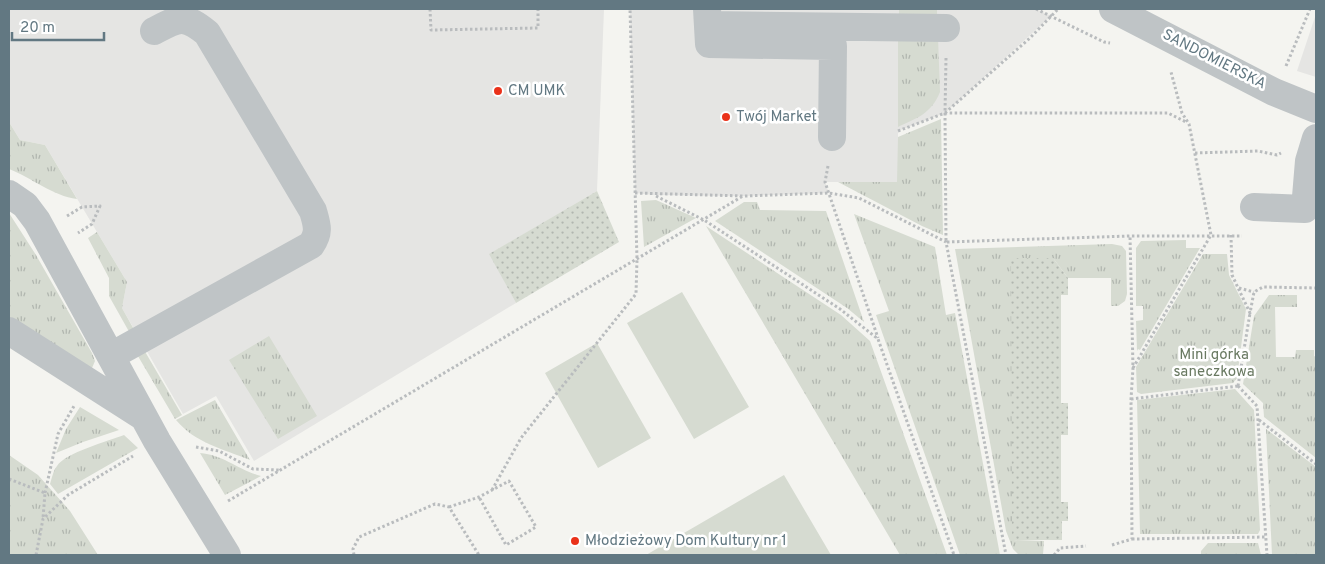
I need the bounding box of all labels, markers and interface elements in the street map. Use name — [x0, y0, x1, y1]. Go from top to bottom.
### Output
scale bar — [12, 10, 105, 42]
text: 20 m — [20, 19, 55, 38]
street label: SANDOMIERSKA — [1159, 26, 1269, 94]
place label: CM UMK — [508, 82, 565, 101]
marker: CM UMK — [492, 85, 504, 97]
place label: Twój Market — [736, 108, 817, 127]
marker: Twój Market — [720, 111, 732, 123]
park label: Mini górka saneczkowa — [1173, 346, 1255, 382]
place label: Młodzieżowy Dom Kultury nr 1 — [585, 532, 787, 551]
marker: Młodzieżowy Dom Kultury nr 1 — [569, 535, 581, 547]

